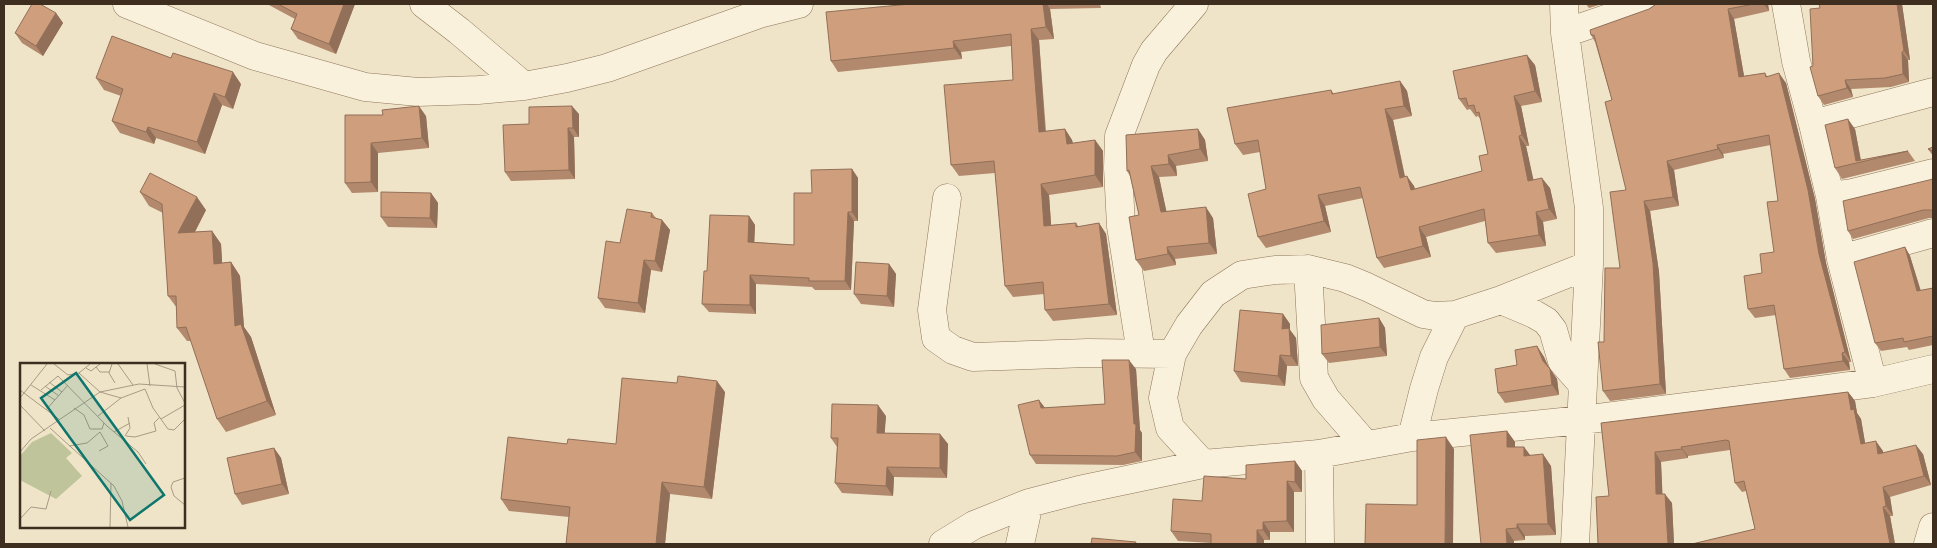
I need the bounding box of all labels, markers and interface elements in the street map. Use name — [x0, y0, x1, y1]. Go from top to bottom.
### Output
inset map — [20, 363, 185, 528]

